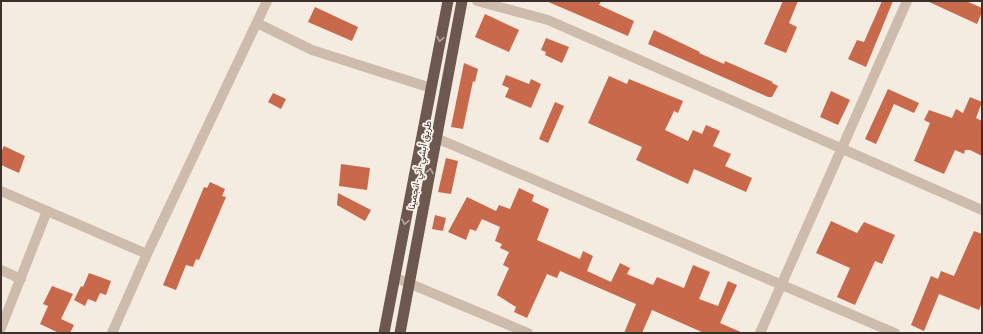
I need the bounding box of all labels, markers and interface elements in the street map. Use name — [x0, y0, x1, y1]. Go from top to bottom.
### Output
one-way arrow — [437, 36, 445, 42]
street label: طريق أبشي-أتي-انجمينا — [404, 119, 437, 211]
one-way arrow — [425, 168, 433, 174]
one-way arrow — [401, 219, 410, 225]

